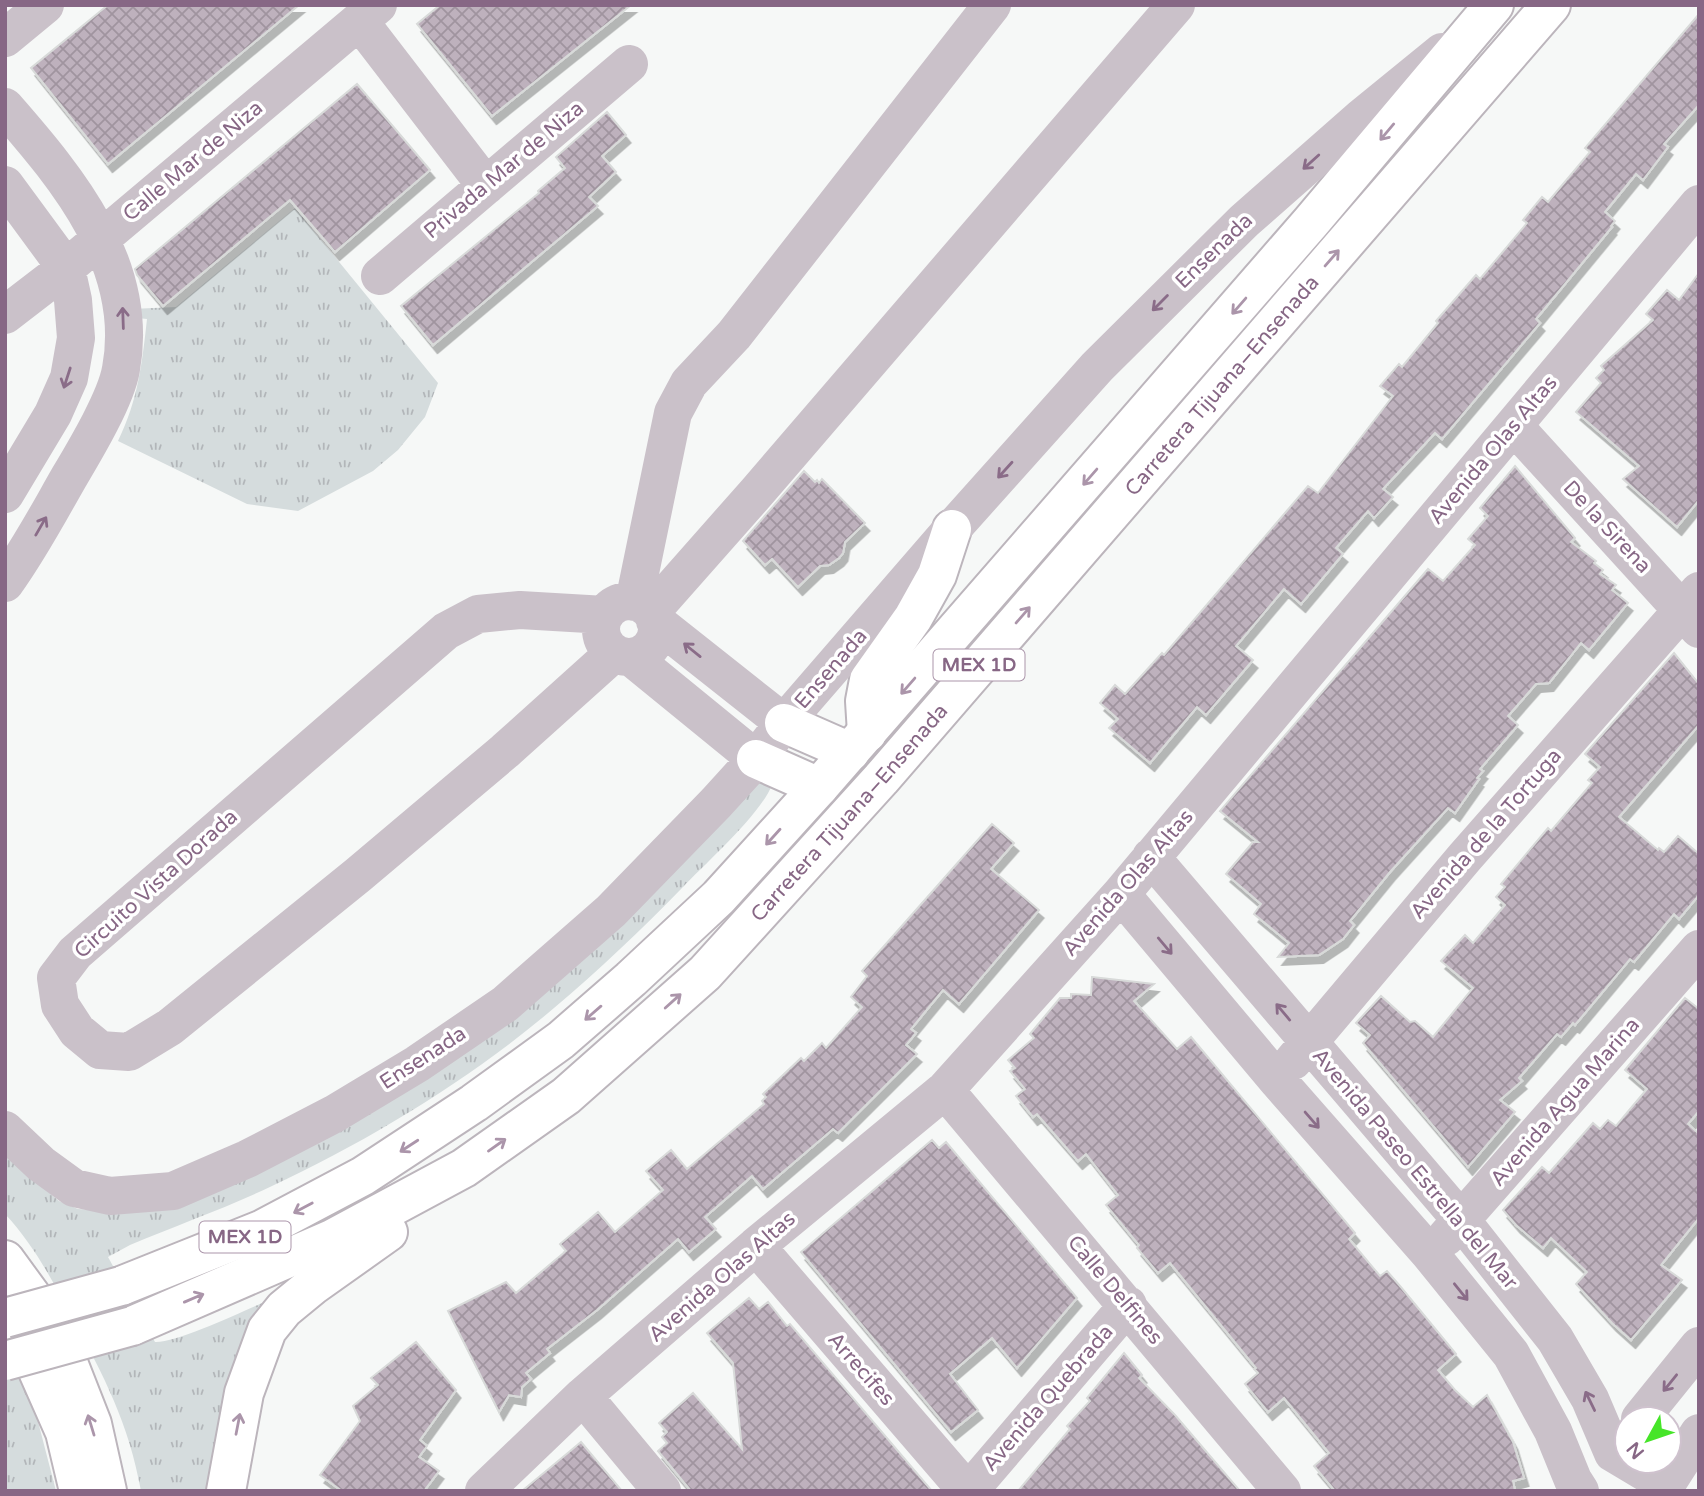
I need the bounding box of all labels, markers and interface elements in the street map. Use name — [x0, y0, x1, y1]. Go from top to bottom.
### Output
street label: Calle Mar de Niza — [118, 95, 268, 227]
street label: Privada Mar de Niza — [419, 96, 589, 244]
one-way arrow — [1379, 123, 1394, 141]
one-way arrow — [1302, 154, 1320, 170]
street label: Ensenada — [1170, 208, 1258, 294]
one-way arrow — [1324, 249, 1340, 267]
street label: Carretera Tijuana–Ensenada — [1119, 270, 1324, 501]
one-way arrow — [1152, 294, 1169, 311]
one-way arrow — [1231, 296, 1247, 314]
one-way arrow — [116, 306, 129, 329]
one-way arrow — [60, 367, 72, 389]
street label: Avenida Olas Altas — [1424, 371, 1562, 529]
one-way arrow — [997, 460, 1013, 478]
one-way arrow — [1082, 468, 1098, 486]
street label: De la Sirena — [1558, 476, 1656, 578]
one-way arrow — [35, 516, 49, 536]
one-way arrow — [1015, 606, 1031, 624]
street label: Ensenada — [790, 624, 872, 714]
one-way arrow — [683, 643, 702, 658]
road number: MEX 1D — [934, 650, 1024, 680]
one-way arrow — [900, 676, 916, 694]
street label: Carretera Tijuana–Ensenada — [745, 699, 953, 927]
street label: Avenida de la Tortuga — [1405, 744, 1567, 924]
street label: Circuito Vista Dorada — [69, 804, 243, 964]
street label: Avenida Olas Altas — [1057, 804, 1199, 962]
one-way arrow — [765, 828, 782, 845]
one-way arrow — [1157, 937, 1173, 955]
one-way arrow — [664, 993, 682, 1009]
one-way arrow — [1275, 1003, 1291, 1021]
one-way arrow — [584, 1005, 602, 1021]
street label: Avenida Agua Marina — [1485, 1013, 1645, 1191]
street label: Ensenada — [375, 1021, 471, 1095]
street label: Avenida Paseo Estrella del Mar — [1307, 1044, 1523, 1294]
one-way arrow — [1304, 1111, 1320, 1129]
one-way arrow — [487, 1138, 506, 1152]
one-way arrow — [399, 1139, 419, 1153]
one-way arrow — [293, 1202, 314, 1215]
street label: Avenida Olas Altas — [643, 1206, 801, 1348]
road number: MEX 1D — [200, 1222, 290, 1252]
street label: Calle Delfines — [1062, 1230, 1168, 1350]
one-way arrow — [1453, 1283, 1468, 1301]
one-way arrow — [183, 1291, 204, 1304]
street label: Avenida Quebrada — [978, 1320, 1118, 1476]
street label: Arrecifes — [822, 1327, 900, 1411]
one-way arrow — [1662, 1373, 1677, 1391]
one-way arrow — [1583, 1391, 1596, 1412]
north arrow — [1613, 1405, 1683, 1475]
one-way arrow — [232, 1413, 245, 1436]
one-way arrow — [84, 1414, 97, 1436]
text: N — [1622, 1437, 1649, 1463]

